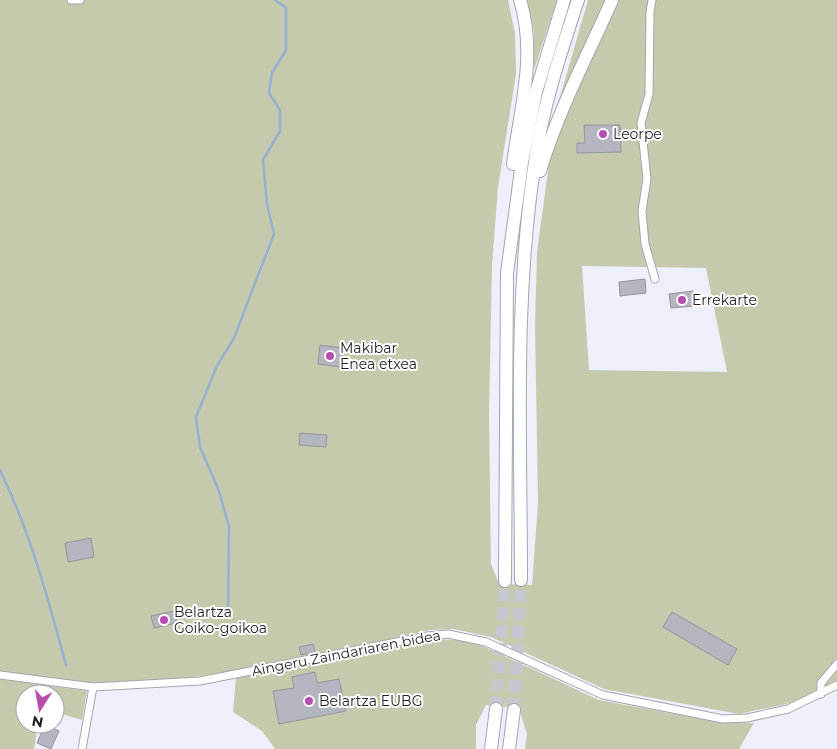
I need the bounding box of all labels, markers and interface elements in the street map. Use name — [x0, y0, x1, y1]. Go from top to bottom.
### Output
place label: Leorpe — [613, 125, 662, 143]
marker: Leorpe — [597, 128, 609, 140]
place label: Errekarte — [692, 291, 757, 309]
marker: Errekarte — [676, 294, 688, 306]
place label: Makibar Enea etxea — [340, 339, 417, 373]
marker: Makibar Enea etxea — [324, 350, 336, 362]
place label: Belartza Goiko-goikoa — [174, 603, 267, 637]
marker: Belartza Goiko-goikoa — [158, 614, 170, 626]
street label: Aingeru Zaindariaren bidea — [250, 626, 442, 680]
north arrow — [15, 684, 65, 734]
place label: Belartza EUBG — [319, 692, 422, 710]
marker: Belartza EUBG — [303, 695, 315, 707]
text: N — [30, 712, 45, 732]

